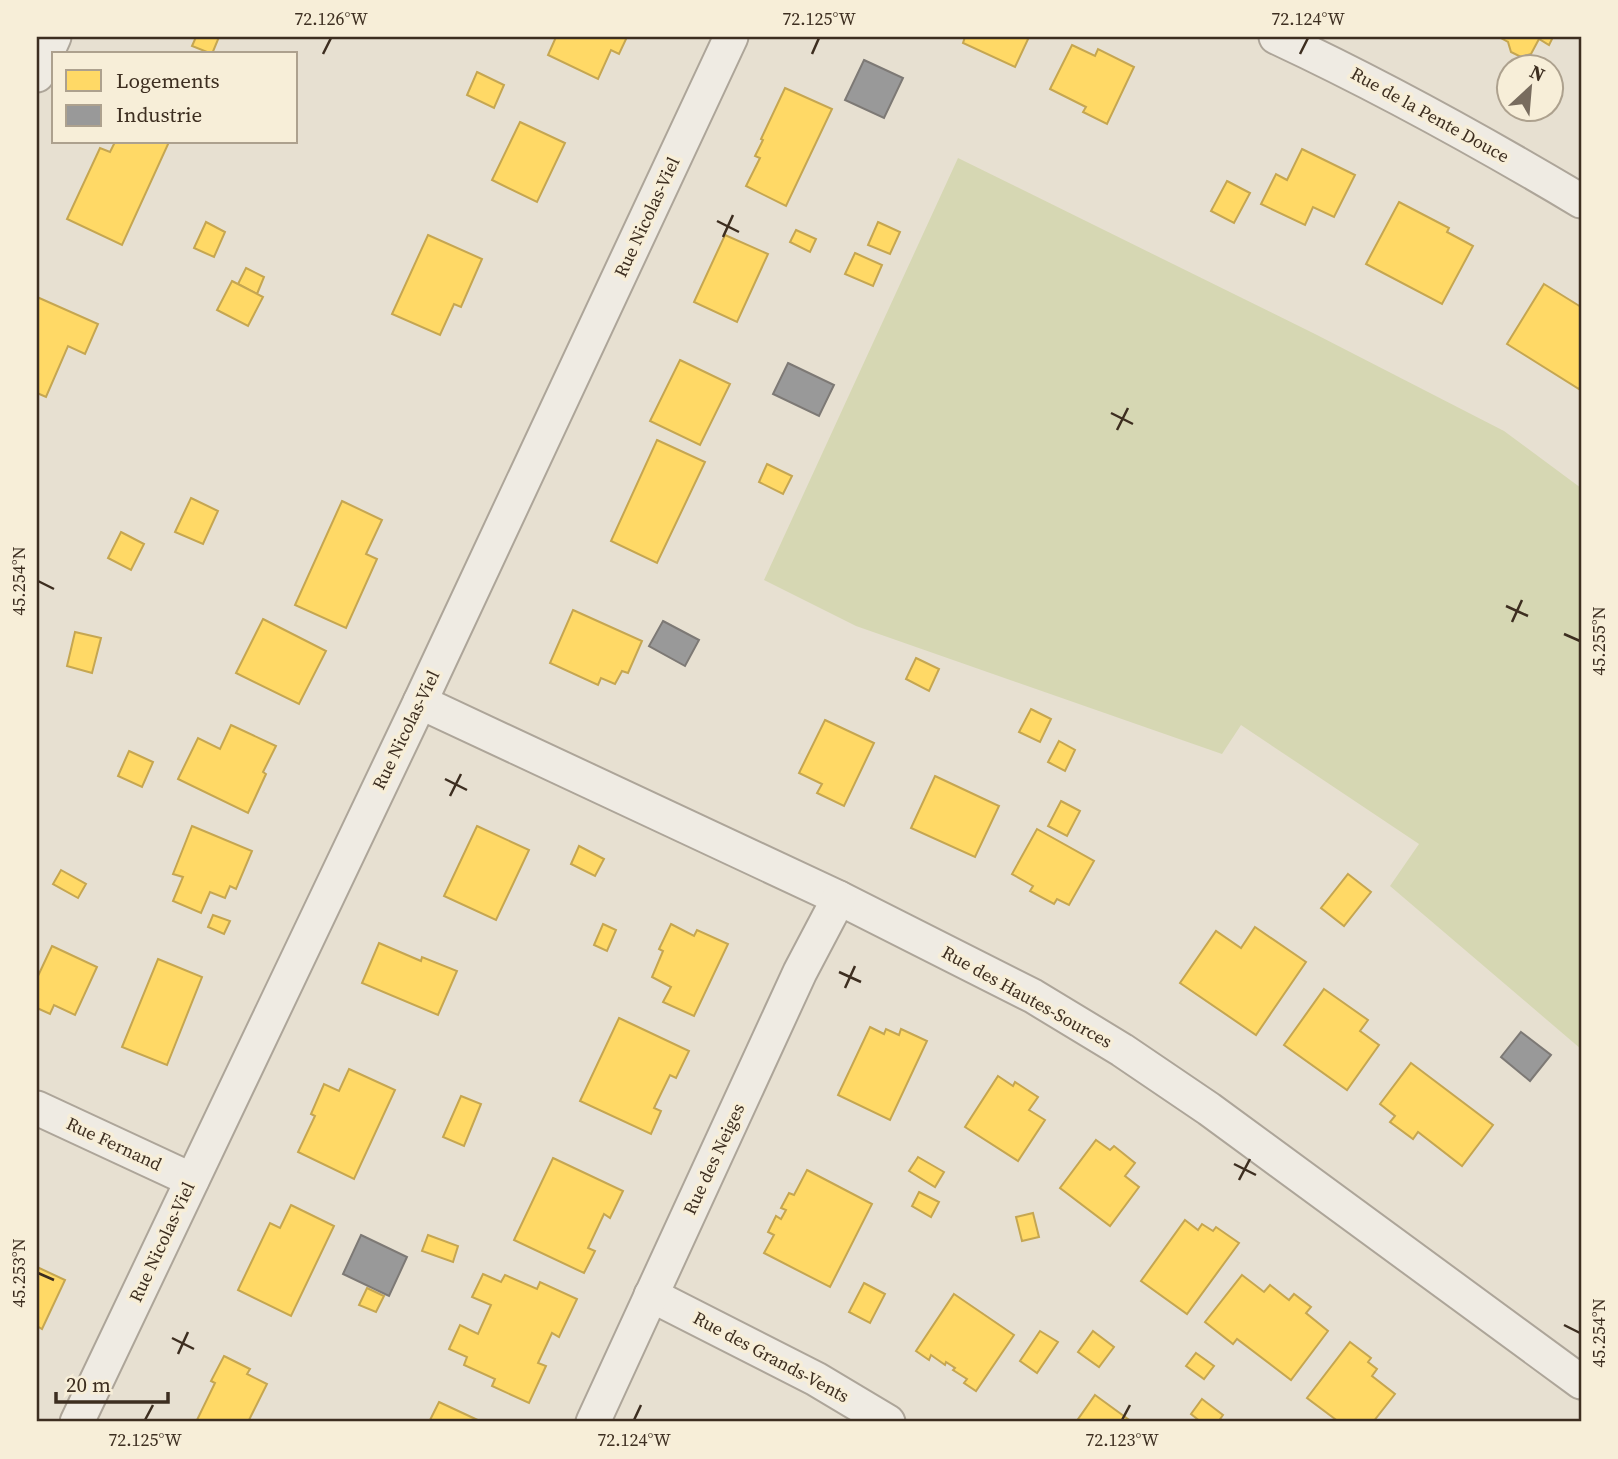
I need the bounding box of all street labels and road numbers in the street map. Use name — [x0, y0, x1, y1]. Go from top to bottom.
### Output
street label: Rue de la Pente Douce — [1347, 61, 1514, 169]
street label: Rue Nicolas-Viel — [608, 153, 685, 281]
street label: Rue Nicolas-Viel — [366, 666, 445, 794]
street label: Rue des Hautes-Sources — [938, 939, 1117, 1054]
street label: Rue des Neiges — [677, 1099, 750, 1219]
street label: Rue Fernand — [62, 1110, 166, 1177]
street label: Rue Nicolas-Viel — [123, 1178, 200, 1306]
street label: Rue des Grands-Vents — [689, 1305, 854, 1408]

